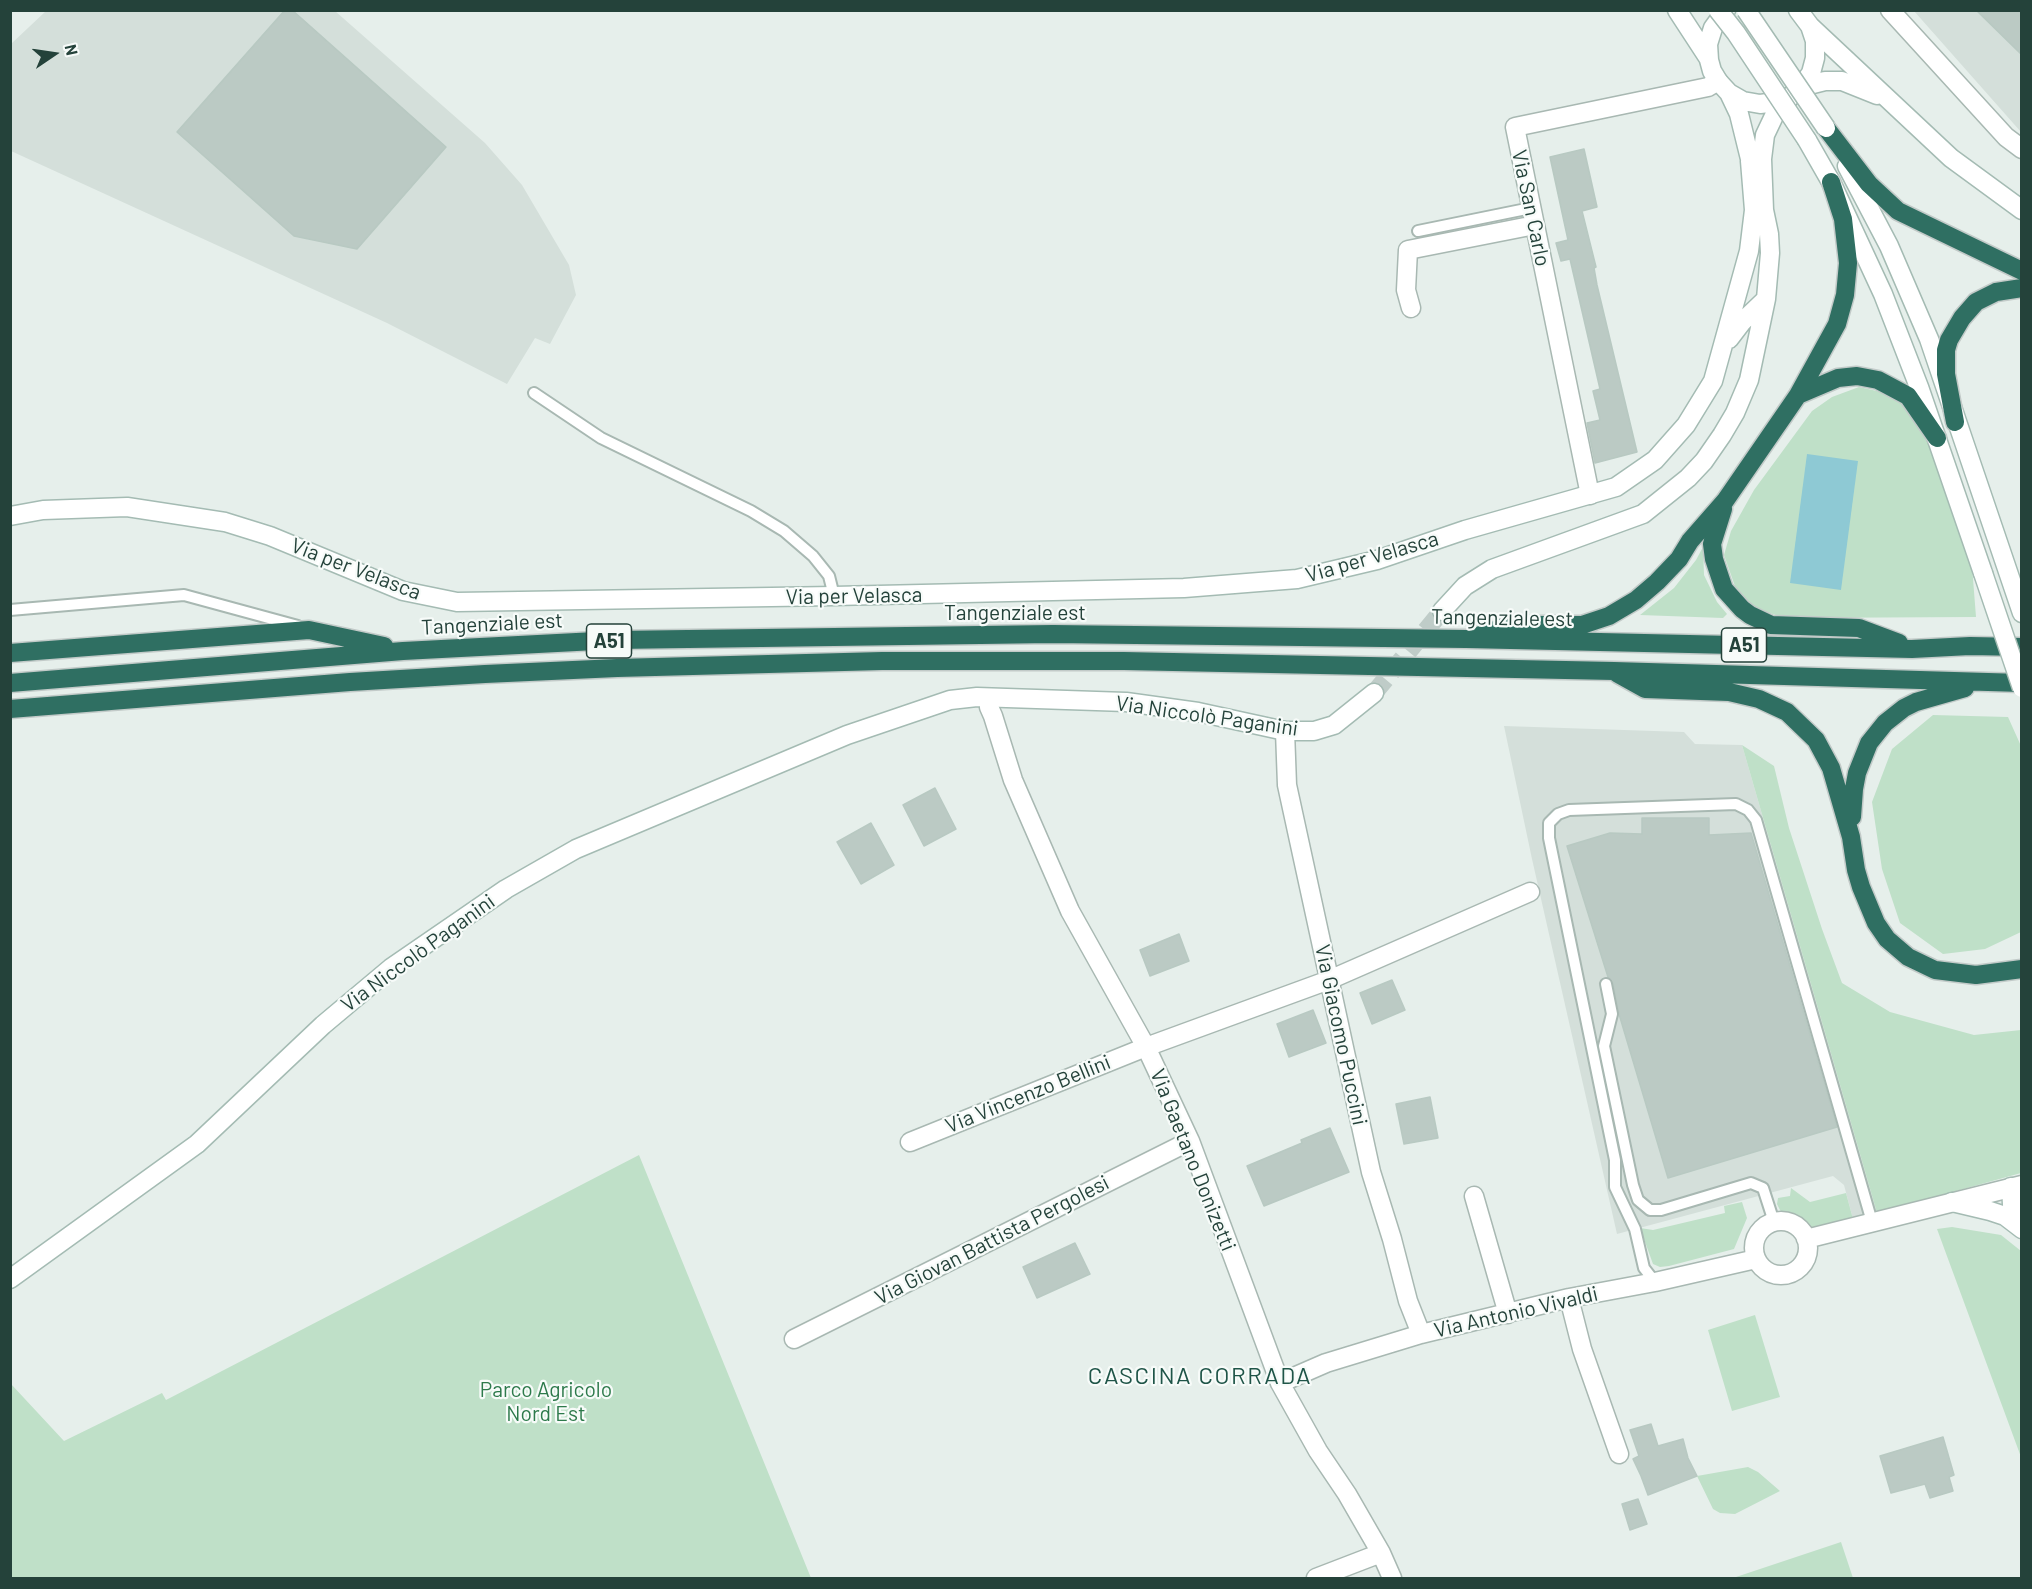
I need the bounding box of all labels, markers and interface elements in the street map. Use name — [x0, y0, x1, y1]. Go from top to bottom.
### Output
north arrow — [24, 24, 84, 84]
text: N — [62, 43, 82, 57]
street label: Via San Carlo — [1506, 147, 1556, 269]
street label: Via per Velasca — [1303, 526, 1441, 588]
street label: Via per Velasca — [288, 533, 424, 605]
street label: Via per Velasca — [785, 582, 923, 610]
street label: Tangenziale est — [944, 600, 1086, 626]
street label: Tangenziale est — [1431, 604, 1573, 632]
street label: Tangenziale est — [421, 608, 563, 640]
road number: A51 — [586, 624, 632, 658]
road number: A51 — [1722, 628, 1766, 662]
street label: Via Niccolò Paganini — [1114, 691, 1300, 741]
street label: Via Niccolò Paganini — [336, 889, 500, 1017]
street label: Via Giacomo Puccini — [1310, 942, 1372, 1128]
street label: Via Vincenzo Bellini — [942, 1049, 1114, 1139]
street label: Via Gaetano Donizetti — [1145, 1065, 1241, 1255]
street label: Via Giovan Battista Pergolesi — [871, 1170, 1113, 1310]
street label: Via Antonio Vivaldi — [1431, 1281, 1601, 1343]
district label: CASCINA CORRADA — [1088, 1362, 1312, 1390]
park label: Parco Agricolo Nord Est — [480, 1377, 612, 1427]

